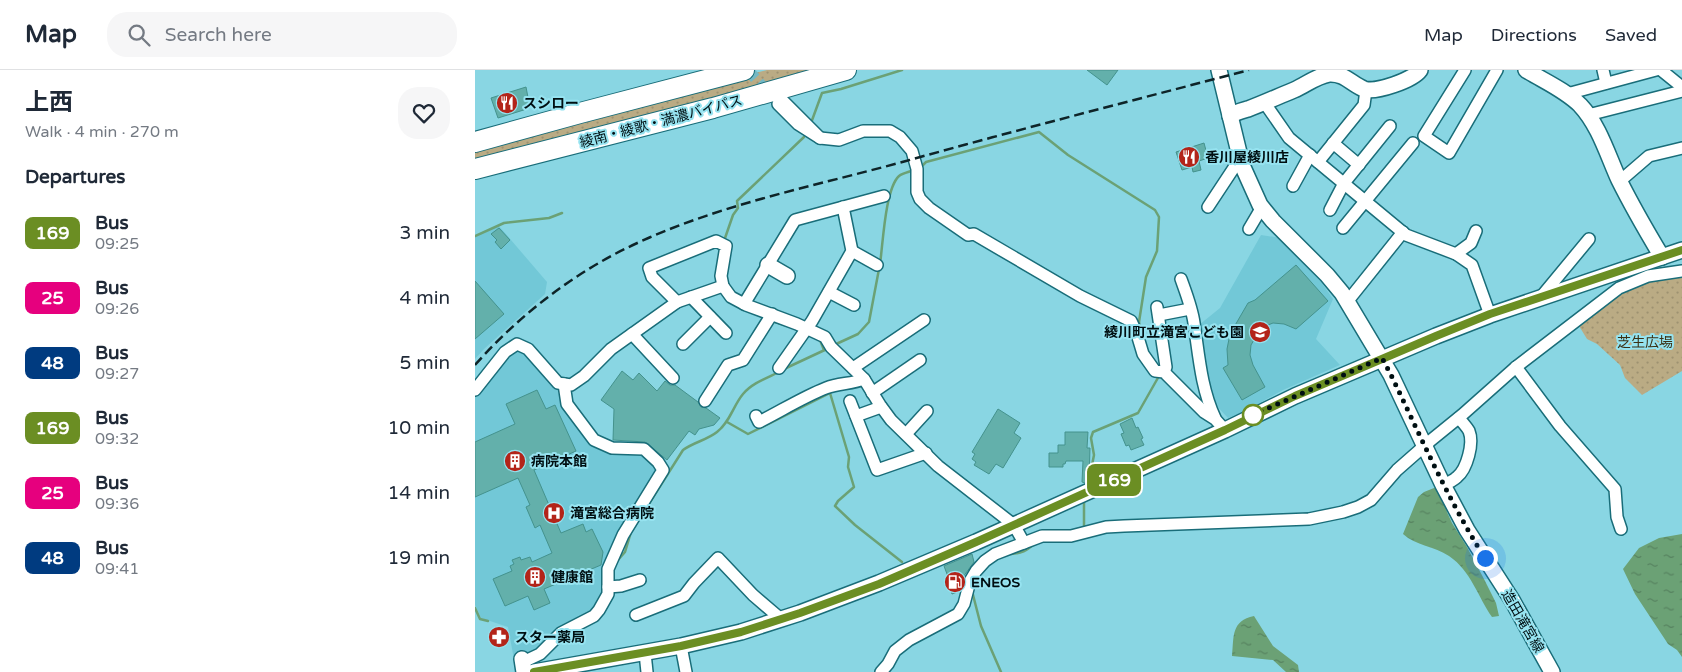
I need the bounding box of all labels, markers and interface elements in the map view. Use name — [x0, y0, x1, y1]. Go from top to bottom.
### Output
search box — [107, 12, 457, 57]
text: Map — [25, 20, 77, 49]
icon: search — [125, 21, 153, 49]
text: Search here — [165, 24, 272, 46]
text: Map — [1424, 24, 1463, 46]
text: Directions — [1491, 24, 1577, 46]
text: Saved — [1605, 24, 1657, 46]
button: heart — [398, 87, 450, 139]
text: 上西 — [25, 88, 73, 117]
restaurant icon: スシロー — [495, 91, 519, 115]
street label: 綾南・綾歌・満濃バイパス — [578, 92, 744, 151]
place label: スシロー — [523, 95, 579, 112]
text: Walk · 4 min · 270 m — [25, 122, 179, 142]
restaurant icon: 香川屋綾川店 — [1177, 145, 1201, 169]
place label: 香川屋綾川店 — [1205, 149, 1289, 166]
text: Departures — [25, 166, 125, 188]
text: Bus — [95, 212, 129, 234]
text: 169 — [36, 222, 69, 244]
text: 3 min — [399, 222, 450, 244]
text: 09:25 — [95, 234, 139, 254]
text: Bus — [95, 277, 129, 299]
text: 25 — [41, 287, 64, 309]
text: 4 min — [399, 287, 450, 309]
text: 09:26 — [95, 299, 139, 319]
school or university icon: 綾川町立滝宮こども園 — [1248, 320, 1272, 344]
place label: 綾川町立滝宮こども園 — [1104, 324, 1244, 341]
park label: 芝生広場 — [1617, 334, 1673, 351]
text: Bus — [95, 342, 129, 364]
text: 48 — [41, 352, 64, 374]
text: 5 min — [399, 352, 450, 374]
text: 09:27 — [95, 364, 139, 384]
unlabelled marker — [1242, 404, 1264, 426]
text: Bus — [95, 407, 129, 429]
text: 169 — [36, 417, 69, 439]
text: 10 min — [387, 417, 450, 439]
text: 09:32 — [95, 429, 139, 449]
building icon: 病院本館 — [503, 449, 527, 473]
place label: 病院本館 — [531, 453, 587, 470]
line badge: 169 — [1085, 464, 1143, 496]
text: 169 — [1097, 469, 1131, 491]
text: Bus — [95, 472, 129, 494]
text: 25 — [41, 482, 64, 504]
text: 14 min — [387, 482, 450, 504]
text: 09:36 — [95, 494, 139, 514]
hospital icon: 滝宮総合病院 — [542, 501, 566, 525]
place label: 滝宮総合病院 — [570, 505, 654, 522]
text: Bus — [95, 537, 129, 559]
your location — [1473, 546, 1498, 571]
text: 48 — [41, 547, 64, 569]
text: 19 min — [387, 547, 450, 569]
text: 09:41 — [95, 559, 139, 579]
building icon: 健康館 — [523, 565, 547, 589]
place label: 健康館 — [551, 569, 593, 586]
fuel station icon: ENEOS — [943, 570, 967, 594]
place label: ENEOS — [971, 574, 1020, 591]
street label: 造田滝宮線 — [1498, 587, 1547, 656]
pharmacy icon: スター薬局 — [487, 625, 511, 649]
place label: スター薬局 — [515, 629, 585, 646]

